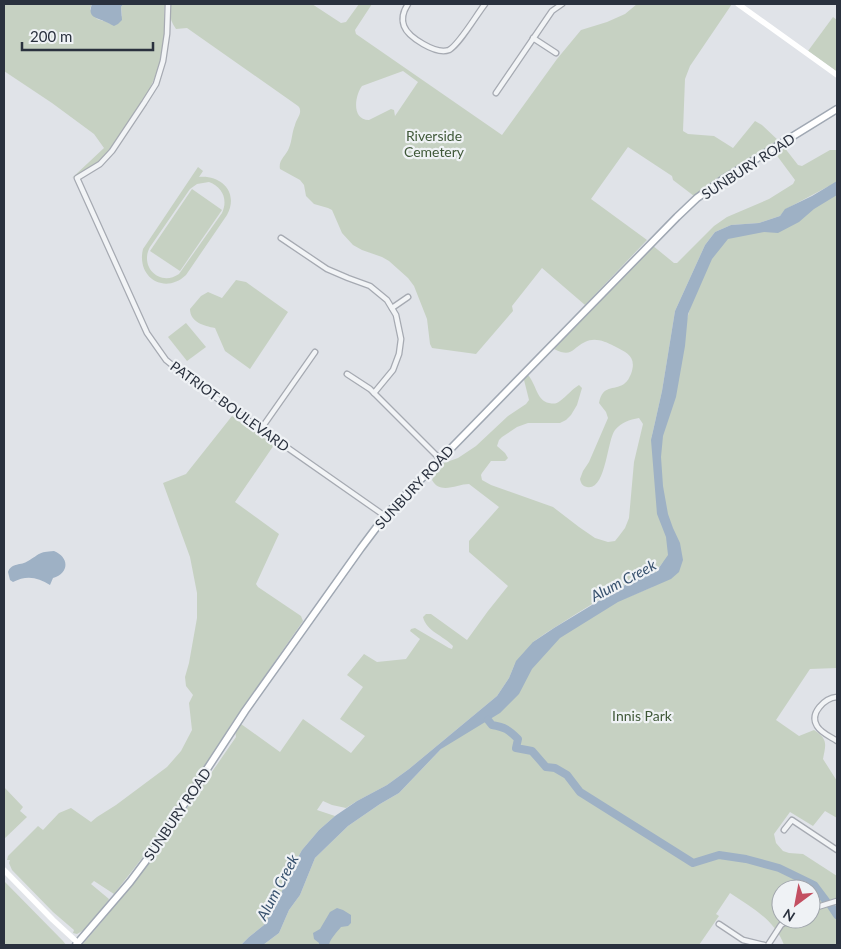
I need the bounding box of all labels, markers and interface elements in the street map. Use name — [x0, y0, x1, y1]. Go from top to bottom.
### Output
scale bar — [22, 20, 154, 52]
text: 200 m — [30, 27, 72, 45]
park label: Riverside Cemetery — [404, 127, 465, 160]
street label: SUNBURY ROAD — [698, 130, 798, 202]
street label: PATRIOT BOULEVARD — [167, 357, 293, 455]
street label: SUNBURY ROAD — [371, 442, 457, 532]
water label: Alum Creek — [586, 555, 660, 605]
park label: Innis Park — [612, 707, 673, 724]
street label: SUNBURY ROAD — [140, 765, 214, 863]
water label: Alum Creek — [252, 850, 302, 924]
north arrow — [771, 879, 821, 929]
text: N — [780, 905, 798, 926]

